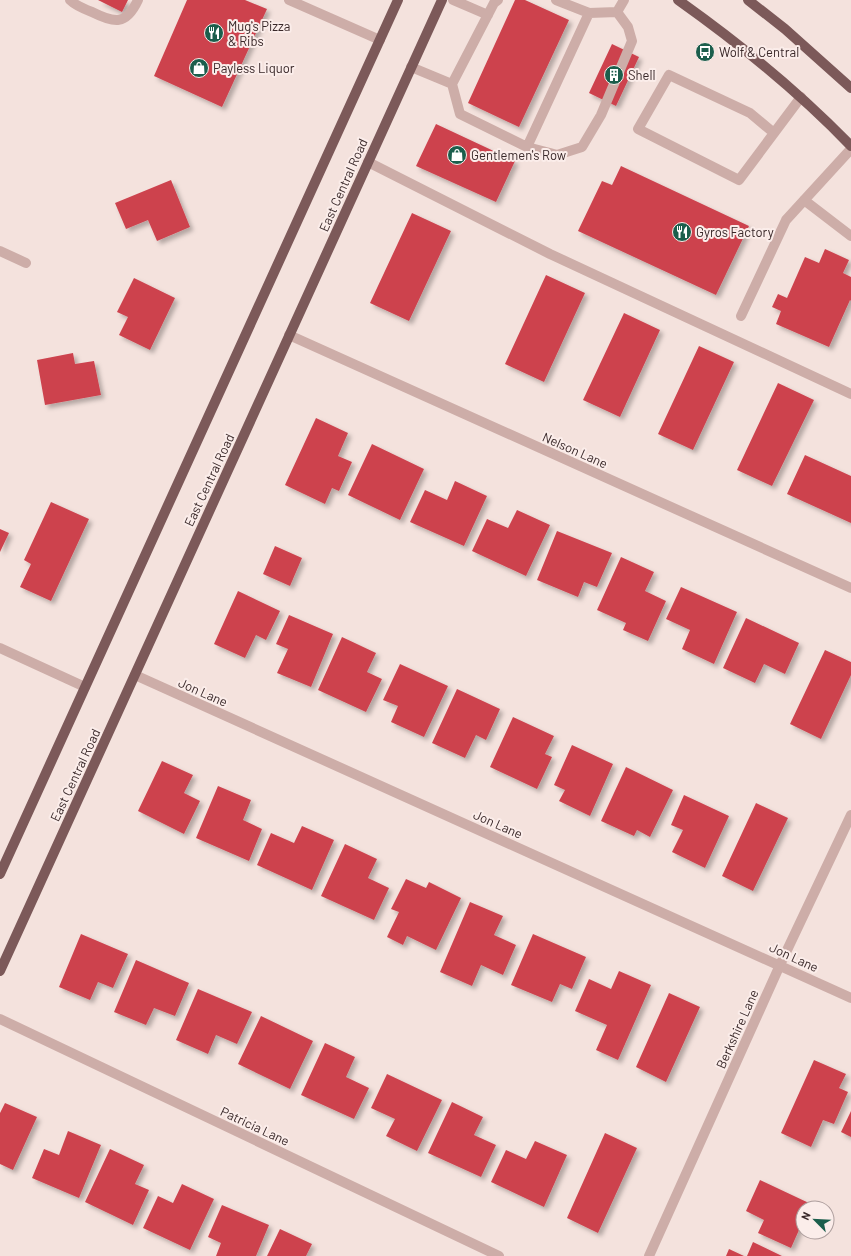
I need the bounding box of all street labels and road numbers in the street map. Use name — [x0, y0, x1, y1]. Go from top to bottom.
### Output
street label: East Central Road — [315, 136, 371, 234]
street label: Nelson Lane — [540, 429, 610, 471]
street label: East Central Road — [181, 431, 237, 529]
street label: Jon Lane — [176, 674, 230, 710]
street label: East Central Road — [47, 726, 103, 824]
street label: Jon Lane — [471, 806, 525, 842]
street label: Jon Lane — [767, 939, 821, 975]
street label: Berkshire Lane — [712, 987, 762, 1071]
street label: Patricia Lane — [218, 1103, 292, 1149]

